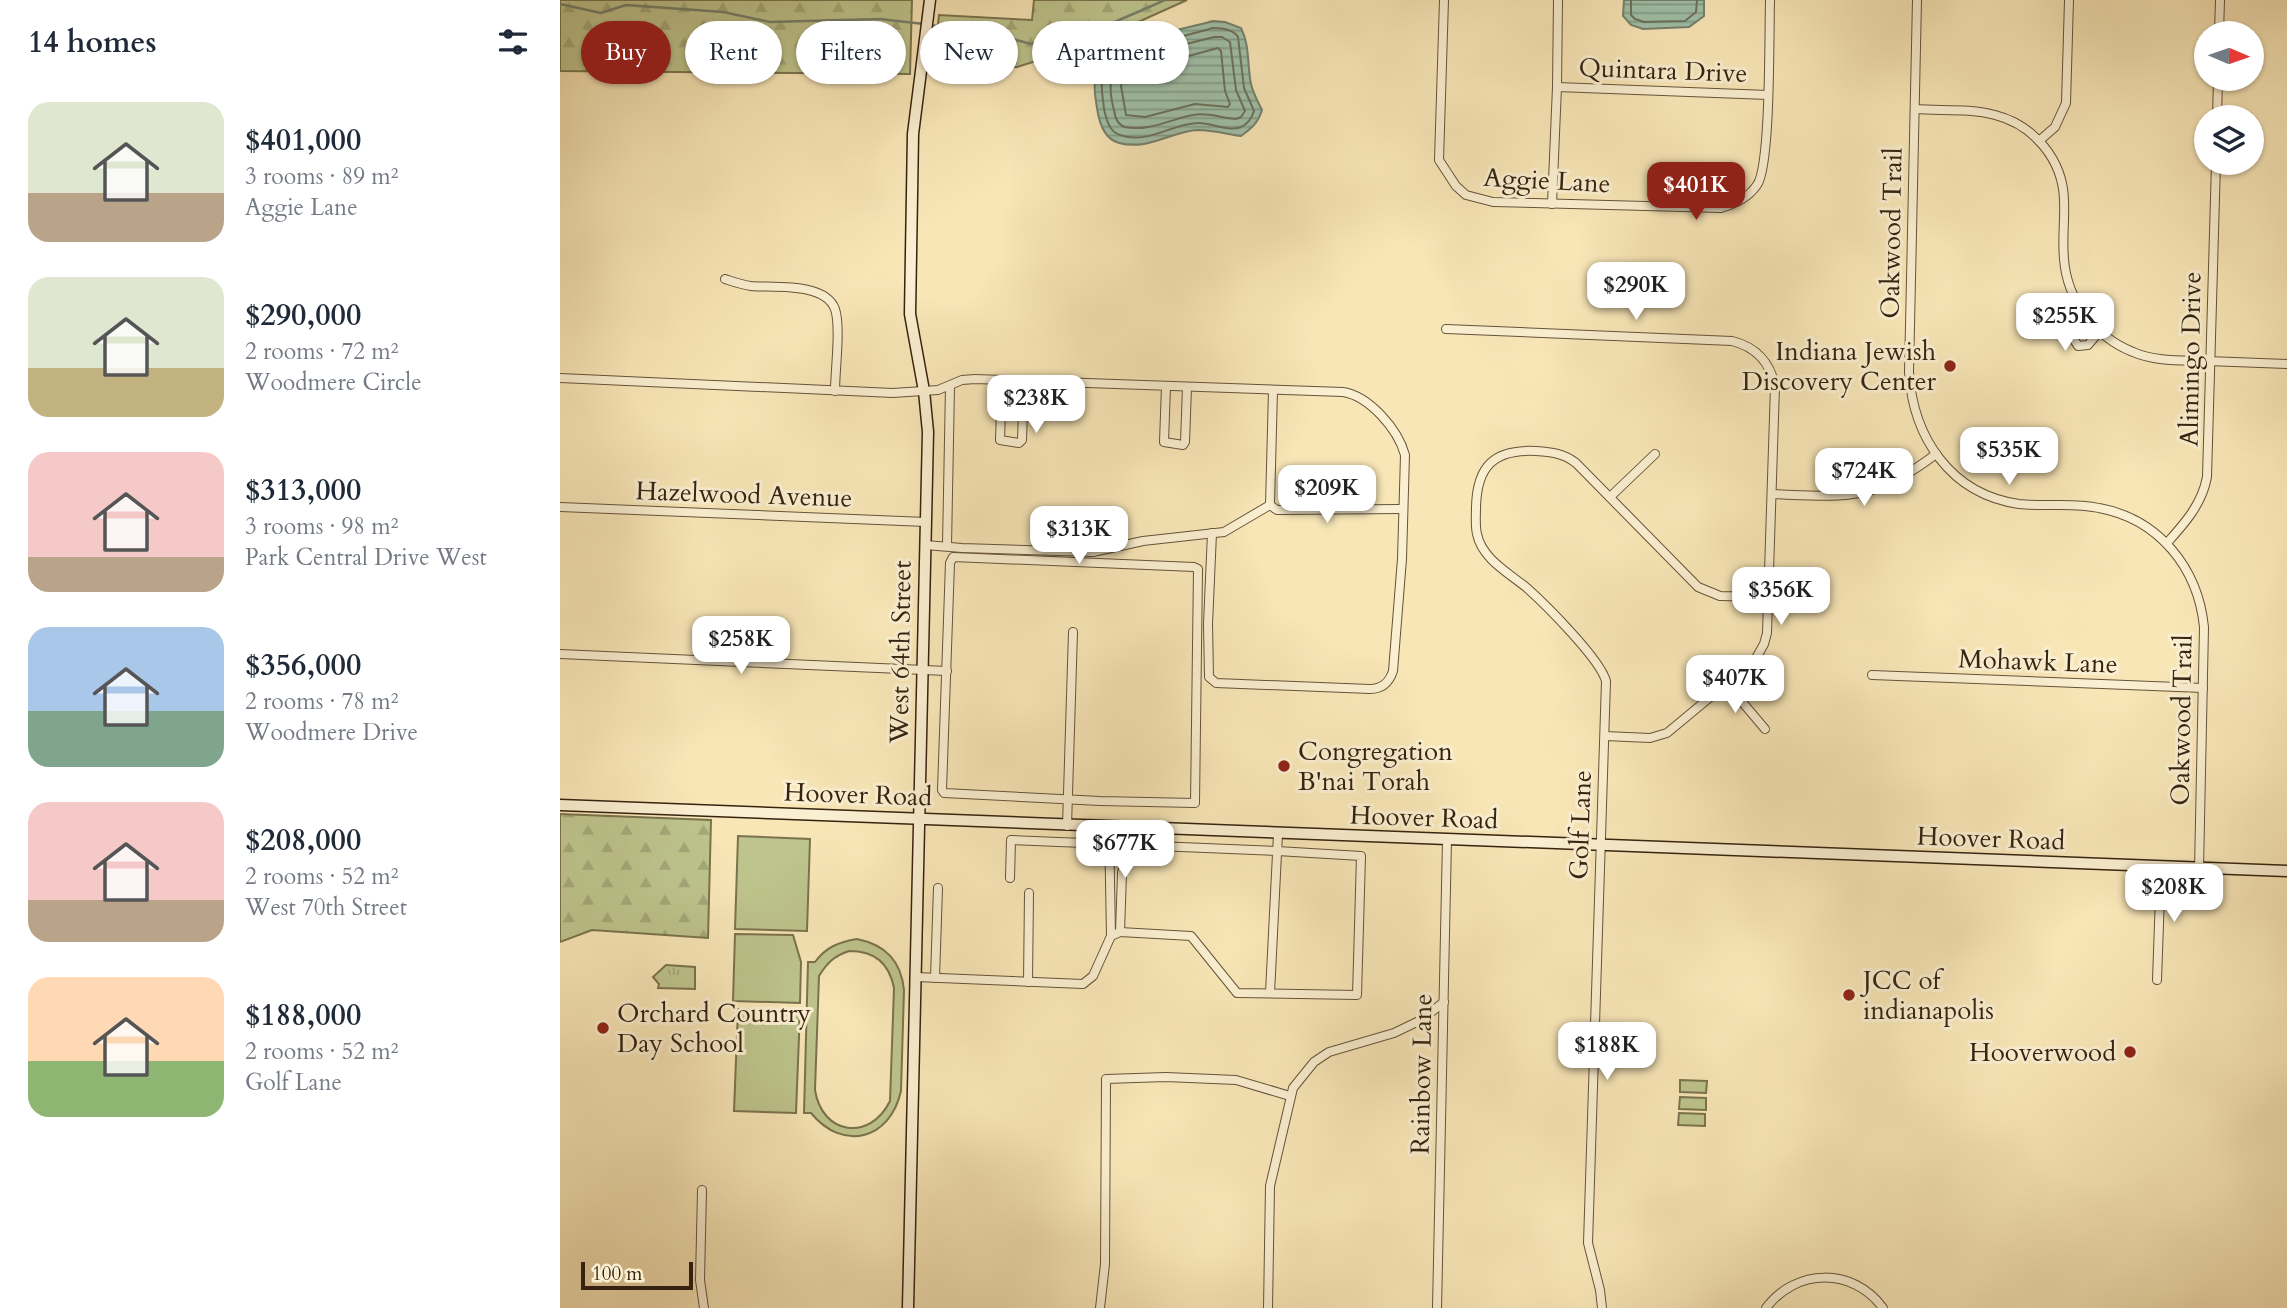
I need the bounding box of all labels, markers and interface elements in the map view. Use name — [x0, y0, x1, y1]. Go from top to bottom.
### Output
chip: Buy — [581, 21, 671, 84]
chip: Rent — [685, 21, 782, 84]
chip: Filters — [796, 21, 906, 84]
chip: New — [920, 21, 1018, 84]
chip: Apartment — [1032, 21, 1189, 84]
north arrow — [2194, 21, 2264, 91]
map controls — [2194, 21, 2264, 175]
text: 14 homes — [28, 22, 157, 63]
icon: filters — [494, 23, 532, 61]
street label: Quintara Drive — [1578, 50, 1748, 91]
button: layers — [2194, 105, 2264, 175]
text: $401,000 — [245, 120, 361, 161]
icon: home — [84, 130, 168, 214]
street label: Oakwood Trail — [1873, 147, 1910, 319]
street label: Aggie Lane — [1482, 160, 1611, 201]
text: 3 rooms · 89 m² — [245, 161, 398, 192]
pin: $401K — [1647, 162, 1745, 222]
text: $401K — [1663, 169, 1729, 200]
text: Aggie Lane — [245, 192, 358, 223]
pin: $290K — [1587, 262, 1685, 322]
text: $290K — [1603, 269, 1669, 300]
street label: Alimingo Drive — [2171, 271, 2210, 447]
pin: $255K — [2016, 294, 2114, 353]
text: $290,000 — [245, 295, 361, 336]
text: $255K — [2032, 300, 2098, 331]
icon: home — [84, 305, 168, 389]
place label: Indiana Jewish Discovery Center — [1742, 334, 1937, 399]
text: 2 rooms · 72 m² — [245, 336, 398, 367]
marker: Indiana Jewish Discovery Center — [1942, 358, 1958, 374]
text: Woodmere Circle — [245, 367, 422, 398]
pin: $238K — [987, 376, 1085, 435]
text: $238K — [1003, 382, 1069, 413]
pin: $535K — [1960, 428, 2058, 487]
text: $535K — [1976, 434, 2042, 465]
pin: $724K — [1815, 448, 1913, 508]
text: $724K — [1831, 455, 1897, 486]
pin: $209K — [1278, 466, 1376, 525]
text: $313,000 — [245, 470, 361, 511]
text: $209K — [1294, 472, 1360, 503]
street label: Hazelwood Avenue — [635, 473, 853, 516]
icon: home — [84, 480, 168, 564]
pin: $313K — [1030, 506, 1128, 566]
text: 3 rooms · 98 m² — [245, 511, 398, 542]
text: $313K — [1046, 513, 1112, 544]
text: Park Central Drive West — [245, 542, 487, 573]
street label: West 64th Street — [881, 560, 920, 745]
pin: $356K — [1732, 568, 1830, 627]
text: $356K — [1748, 574, 1814, 605]
pin: $258K — [692, 616, 790, 676]
text: $258K — [708, 623, 774, 654]
street label: Oakwood Trail — [2163, 634, 2200, 806]
street label: Mohawk Lane — [1958, 641, 2118, 682]
text: $356,000 — [245, 645, 361, 686]
icon: home — [84, 655, 168, 739]
pin: $407K — [1686, 656, 1784, 715]
text: $407K — [1702, 662, 1768, 693]
text: 2 rooms · 78 m² — [245, 686, 398, 717]
text: Woodmere Drive — [245, 717, 418, 748]
place label: Congregation B'nai Torah — [1298, 734, 1453, 799]
marker: Congregation B'nai Torah — [1276, 758, 1292, 774]
street label: Golf Lane — [1561, 770, 1600, 880]
street label: Hoover Road — [783, 774, 933, 815]
street label: Hoover Road — [1349, 797, 1499, 838]
street label: Hoover Road — [1916, 818, 2066, 859]
text: $208,000 — [245, 820, 361, 861]
pin: $677K — [1076, 820, 1174, 880]
text: $677K — [1092, 827, 1158, 858]
icon: home — [84, 830, 168, 914]
text: 2 rooms · 52 m² — [245, 861, 398, 892]
pin: $208K — [2125, 864, 2223, 924]
text: $208K — [2141, 871, 2207, 902]
text: West 70th Street — [245, 892, 407, 923]
place label: JCC of indianapolis — [1859, 963, 1994, 1028]
marker: JCC of indianapolis — [1841, 987, 1857, 1003]
street label: Rainbow Lane — [1403, 993, 1440, 1155]
text: $188,000 — [245, 995, 361, 1036]
place label: Orchard Country Day School — [617, 996, 811, 1061]
icon: home — [84, 1005, 168, 1089]
marker: Orchard Country Day School — [595, 1020, 611, 1036]
pin: $188K — [1558, 1023, 1656, 1082]
text: $188K — [1574, 1029, 1640, 1060]
place label: Hooverwood — [1969, 1035, 2116, 1070]
text: 2 rooms · 52 m² — [245, 1036, 398, 1067]
marker: Hooverwood — [2122, 1044, 2138, 1060]
text: Golf Lane — [245, 1067, 342, 1098]
scale bar — [581, 1259, 693, 1291]
text: 100 m — [592, 1261, 642, 1287]

